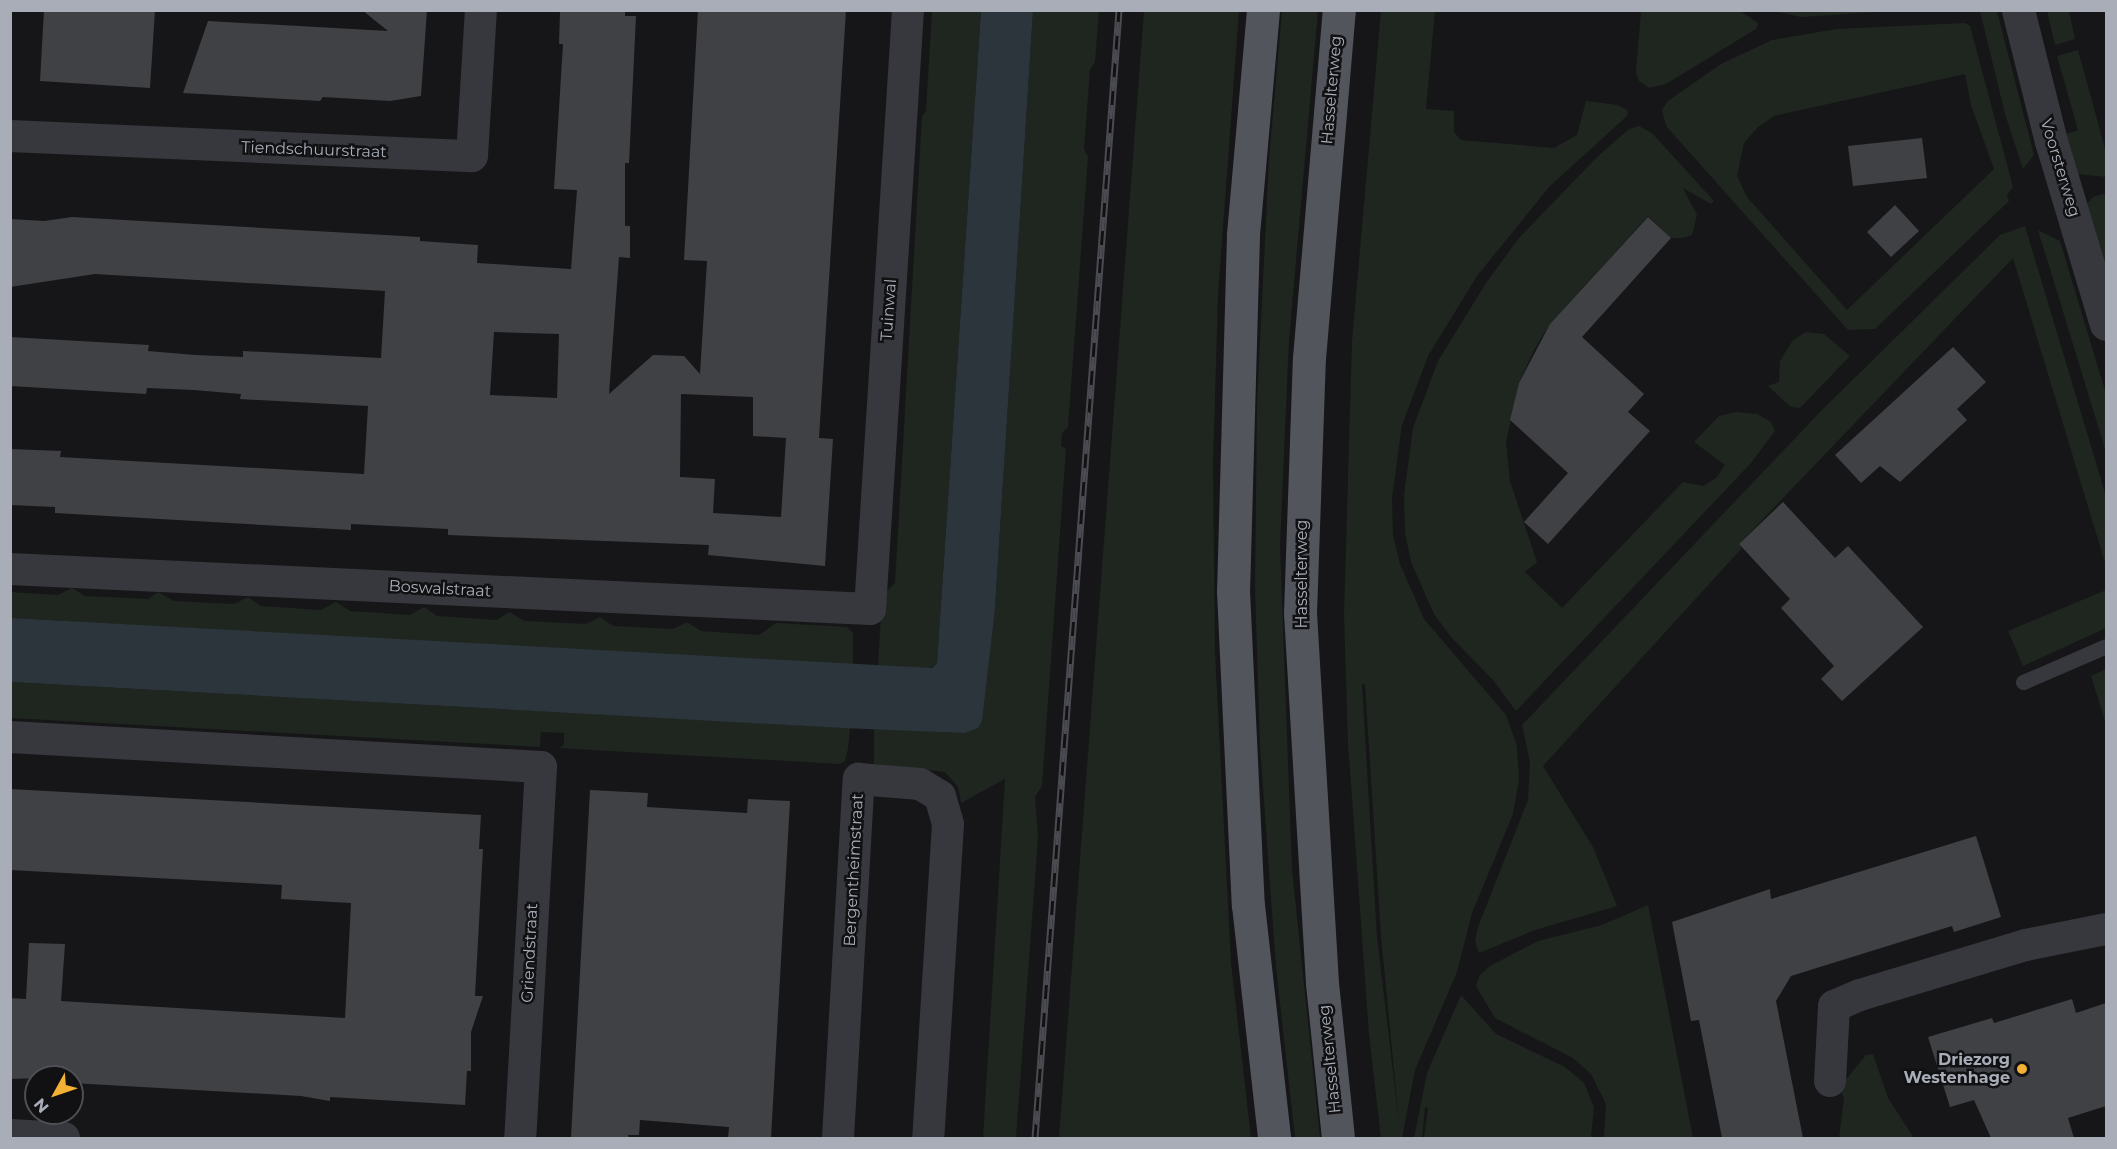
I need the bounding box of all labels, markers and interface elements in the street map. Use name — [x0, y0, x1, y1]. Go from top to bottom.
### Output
street label: Hasselterweg — [1318, 35, 1346, 145]
street label: Voorsterweg — [2036, 117, 2084, 219]
street label: Tiendschuurstraat — [241, 138, 387, 162]
street label: Tuinwal — [877, 278, 901, 342]
street label: Hasselterweg — [1292, 520, 1312, 628]
street label: Boswalstraat — [388, 577, 492, 601]
street label: Bergentheimstraat — [840, 793, 868, 947]
street label: Griendstraat — [518, 903, 542, 1003]
street label: Hasselterweg — [1315, 1004, 1345, 1114]
place label: Driezorg Westenhage — [1904, 1050, 2010, 1088]
marker: Driezorg Westenhage — [2015, 1062, 2029, 1076]
north arrow — [24, 1065, 84, 1125]
text: N — [30, 1095, 53, 1117]

